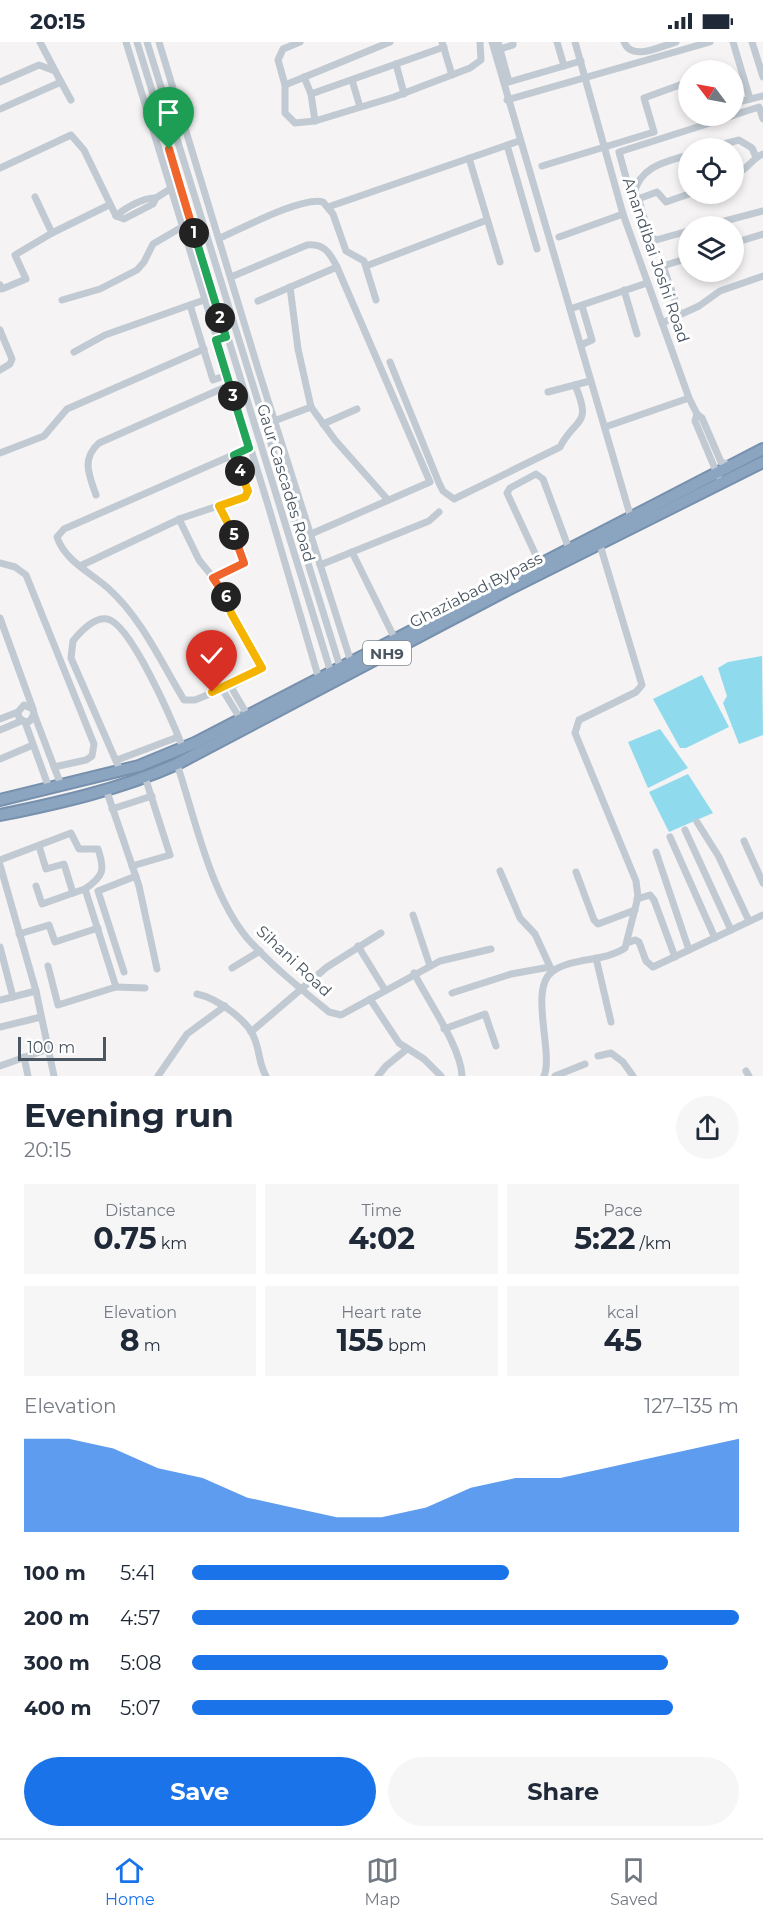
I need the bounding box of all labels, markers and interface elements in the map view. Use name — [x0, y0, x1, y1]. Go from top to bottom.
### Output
text: 20:15 — [30, 8, 85, 35]
north arrow — [678, 60, 744, 126]
map controls — [678, 60, 744, 282]
pin — [143, 87, 194, 149]
icon: arrive — [152, 96, 185, 129]
button: locate — [678, 138, 744, 204]
street label: Anandibai Joshi Road — [619, 175, 693, 345]
button: layers — [678, 216, 744, 282]
pin: 1 — [179, 218, 209, 248]
text: 1 — [191, 223, 197, 242]
pin: 2 — [205, 303, 235, 333]
text: 2 — [215, 308, 225, 327]
pin: 3 — [218, 381, 248, 411]
text: 3 — [228, 386, 238, 405]
street label: Gaur Cascades Road — [253, 402, 319, 564]
pin: 4 — [225, 456, 255, 486]
text: 4 — [234, 461, 246, 480]
pin: 5 — [219, 520, 249, 550]
text: 5 — [229, 525, 239, 544]
street label: Ghaziabad Bypass — [406, 548, 546, 632]
pin: 6 — [211, 582, 241, 612]
text: 6 — [221, 587, 231, 606]
pin — [186, 630, 237, 692]
icon: check — [195, 639, 228, 672]
road number: NH9 — [363, 641, 411, 665]
street label: Sihani Road — [253, 921, 335, 1001]
scale bar — [18, 1034, 106, 1061]
text: 100 m — [27, 1038, 75, 1057]
text: Evening run — [24, 1095, 234, 1135]
button: share — [676, 1096, 739, 1159]
text: 20:15 — [24, 1138, 71, 1162]
text: Distance — [105, 1201, 175, 1220]
text: Time — [361, 1201, 402, 1220]
text: Pace — [603, 1201, 642, 1220]
text: 0.75 — [93, 1220, 157, 1257]
text: 4:02 — [348, 1220, 415, 1257]
text: 5:22 — [574, 1220, 635, 1257]
text: km — [157, 1234, 187, 1253]
text: /km — [635, 1234, 671, 1253]
text: Elevation — [103, 1303, 177, 1322]
text: Heart rate — [341, 1303, 422, 1322]
text: kcal — [607, 1303, 639, 1322]
text: 8 — [120, 1322, 139, 1359]
text: 155 — [336, 1322, 384, 1359]
text: 45 — [604, 1322, 642, 1359]
text: m — [139, 1336, 161, 1355]
text: bpm — [384, 1336, 427, 1355]
text: Elevation — [24, 1394, 116, 1418]
text: 127–135 m — [644, 1394, 739, 1418]
text: 100 m — [24, 1561, 86, 1585]
text: 5:41 — [120, 1561, 156, 1585]
text: 200 m — [24, 1606, 90, 1630]
text: 4:57 — [120, 1606, 160, 1630]
text: 300 m — [24, 1651, 90, 1675]
text: 5:08 — [120, 1651, 162, 1675]
text: 400 m — [24, 1696, 92, 1720]
text: 5:07 — [120, 1696, 160, 1720]
button: Save — [24, 1757, 376, 1826]
button: Share — [388, 1757, 739, 1826]
tab: Home — [105, 1854, 155, 1909]
tab: Map — [365, 1854, 400, 1909]
tab: Saved — [610, 1854, 658, 1909]

